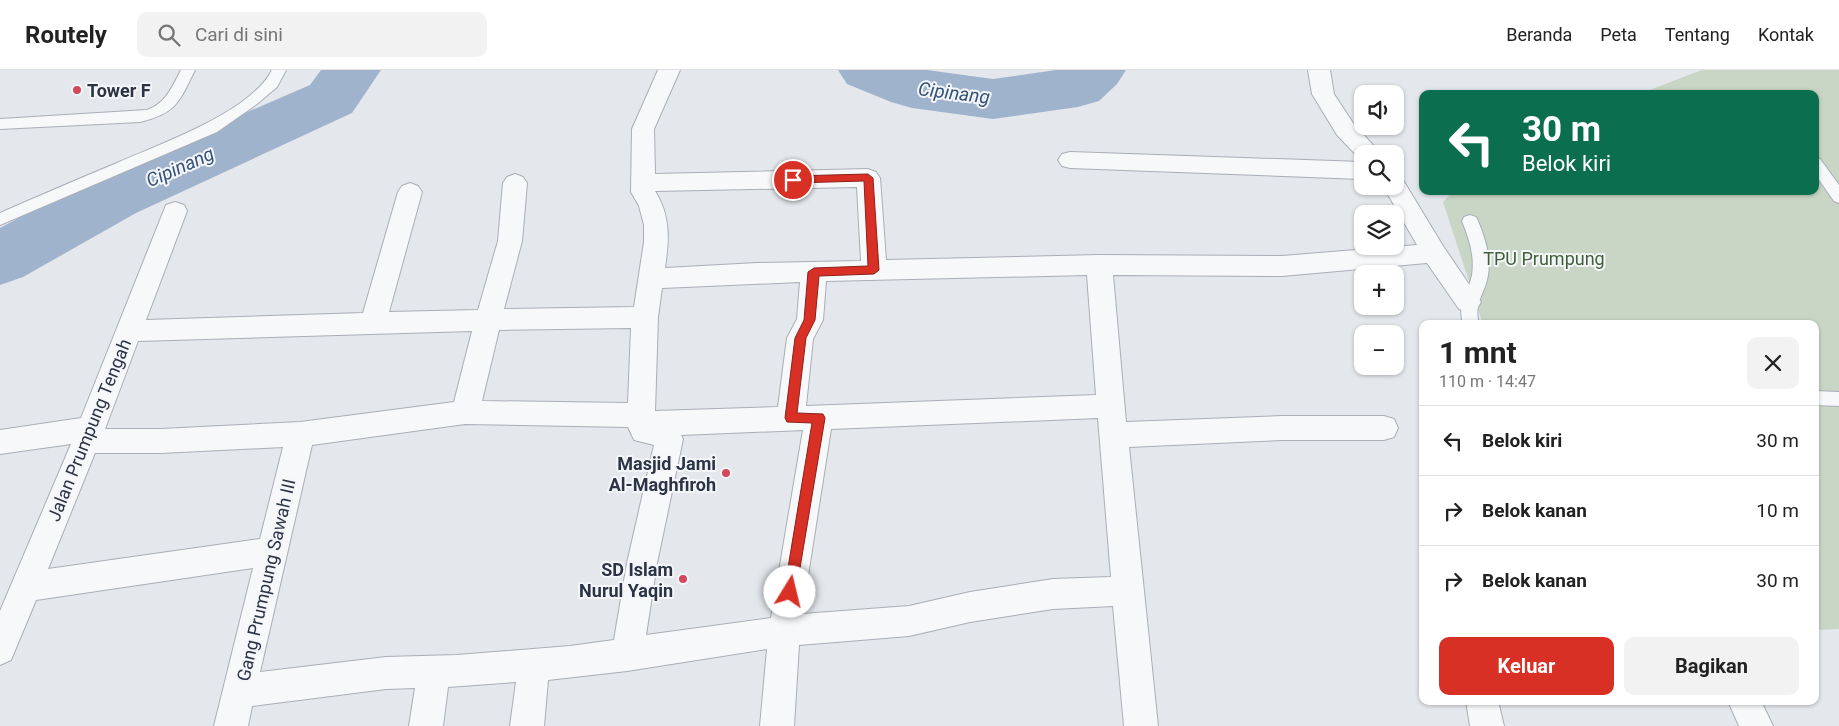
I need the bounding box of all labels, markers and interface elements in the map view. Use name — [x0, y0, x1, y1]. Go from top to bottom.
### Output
search box — [137, 12, 487, 57]
text: Routely — [25, 21, 107, 49]
icon: search — [155, 21, 183, 49]
text: Cari di sini — [195, 23, 283, 46]
text: Beranda — [1506, 24, 1572, 45]
text: Peta — [1600, 24, 1637, 45]
text: Tentang — [1665, 24, 1730, 45]
text: Kontak — [1758, 24, 1814, 45]
water label: Cipinang — [917, 77, 991, 109]
place label: Tower F — [87, 80, 151, 101]
marker: Tower F — [71, 84, 83, 96]
map controls — [1354, 85, 1404, 375]
button: sound — [1354, 85, 1404, 135]
text: 30 m — [1522, 109, 1601, 150]
icon: left — [1439, 110, 1504, 175]
water label: Cipinang — [142, 142, 218, 192]
button: search — [1354, 145, 1404, 195]
text: Belok kiri — [1522, 151, 1611, 176]
pin — [772, 159, 814, 201]
icon: arrive — [779, 166, 807, 194]
button: layers — [1354, 205, 1404, 255]
park label: TPU Prumpung — [1483, 248, 1605, 269]
button: + — [1354, 265, 1404, 315]
button: − — [1354, 325, 1404, 375]
text: 1 mnt — [1439, 335, 1517, 370]
street label: Jalan Prumpung Tengah — [43, 336, 135, 524]
button: close — [1747, 337, 1799, 389]
text: 110 m · 14:47 — [1439, 372, 1536, 391]
icon: left — [1439, 427, 1467, 455]
text: Belok kiri — [1482, 429, 1562, 452]
text: 30 m — [1756, 429, 1799, 452]
place label: Masjid Jami Al-Maghfiroh — [609, 453, 716, 495]
marker: Masjid Jami Al-Maghfiroh — [720, 467, 732, 479]
street label: Gang Prumpung Sawah III — [232, 477, 300, 683]
icon: right — [1439, 497, 1467, 525]
text: Belok kanan — [1482, 499, 1587, 522]
text: 10 m — [1756, 499, 1799, 522]
place label: SD Islam Nurul Yaqin — [579, 559, 673, 601]
position arrow — [763, 565, 815, 617]
icon: right — [1439, 567, 1467, 595]
text: Belok kanan — [1482, 569, 1587, 592]
text: 30 m — [1756, 569, 1799, 592]
marker: SD Islam Nurul Yaqin — [677, 573, 689, 585]
button: Keluar — [1439, 637, 1614, 695]
button: Bagikan — [1624, 637, 1799, 695]

